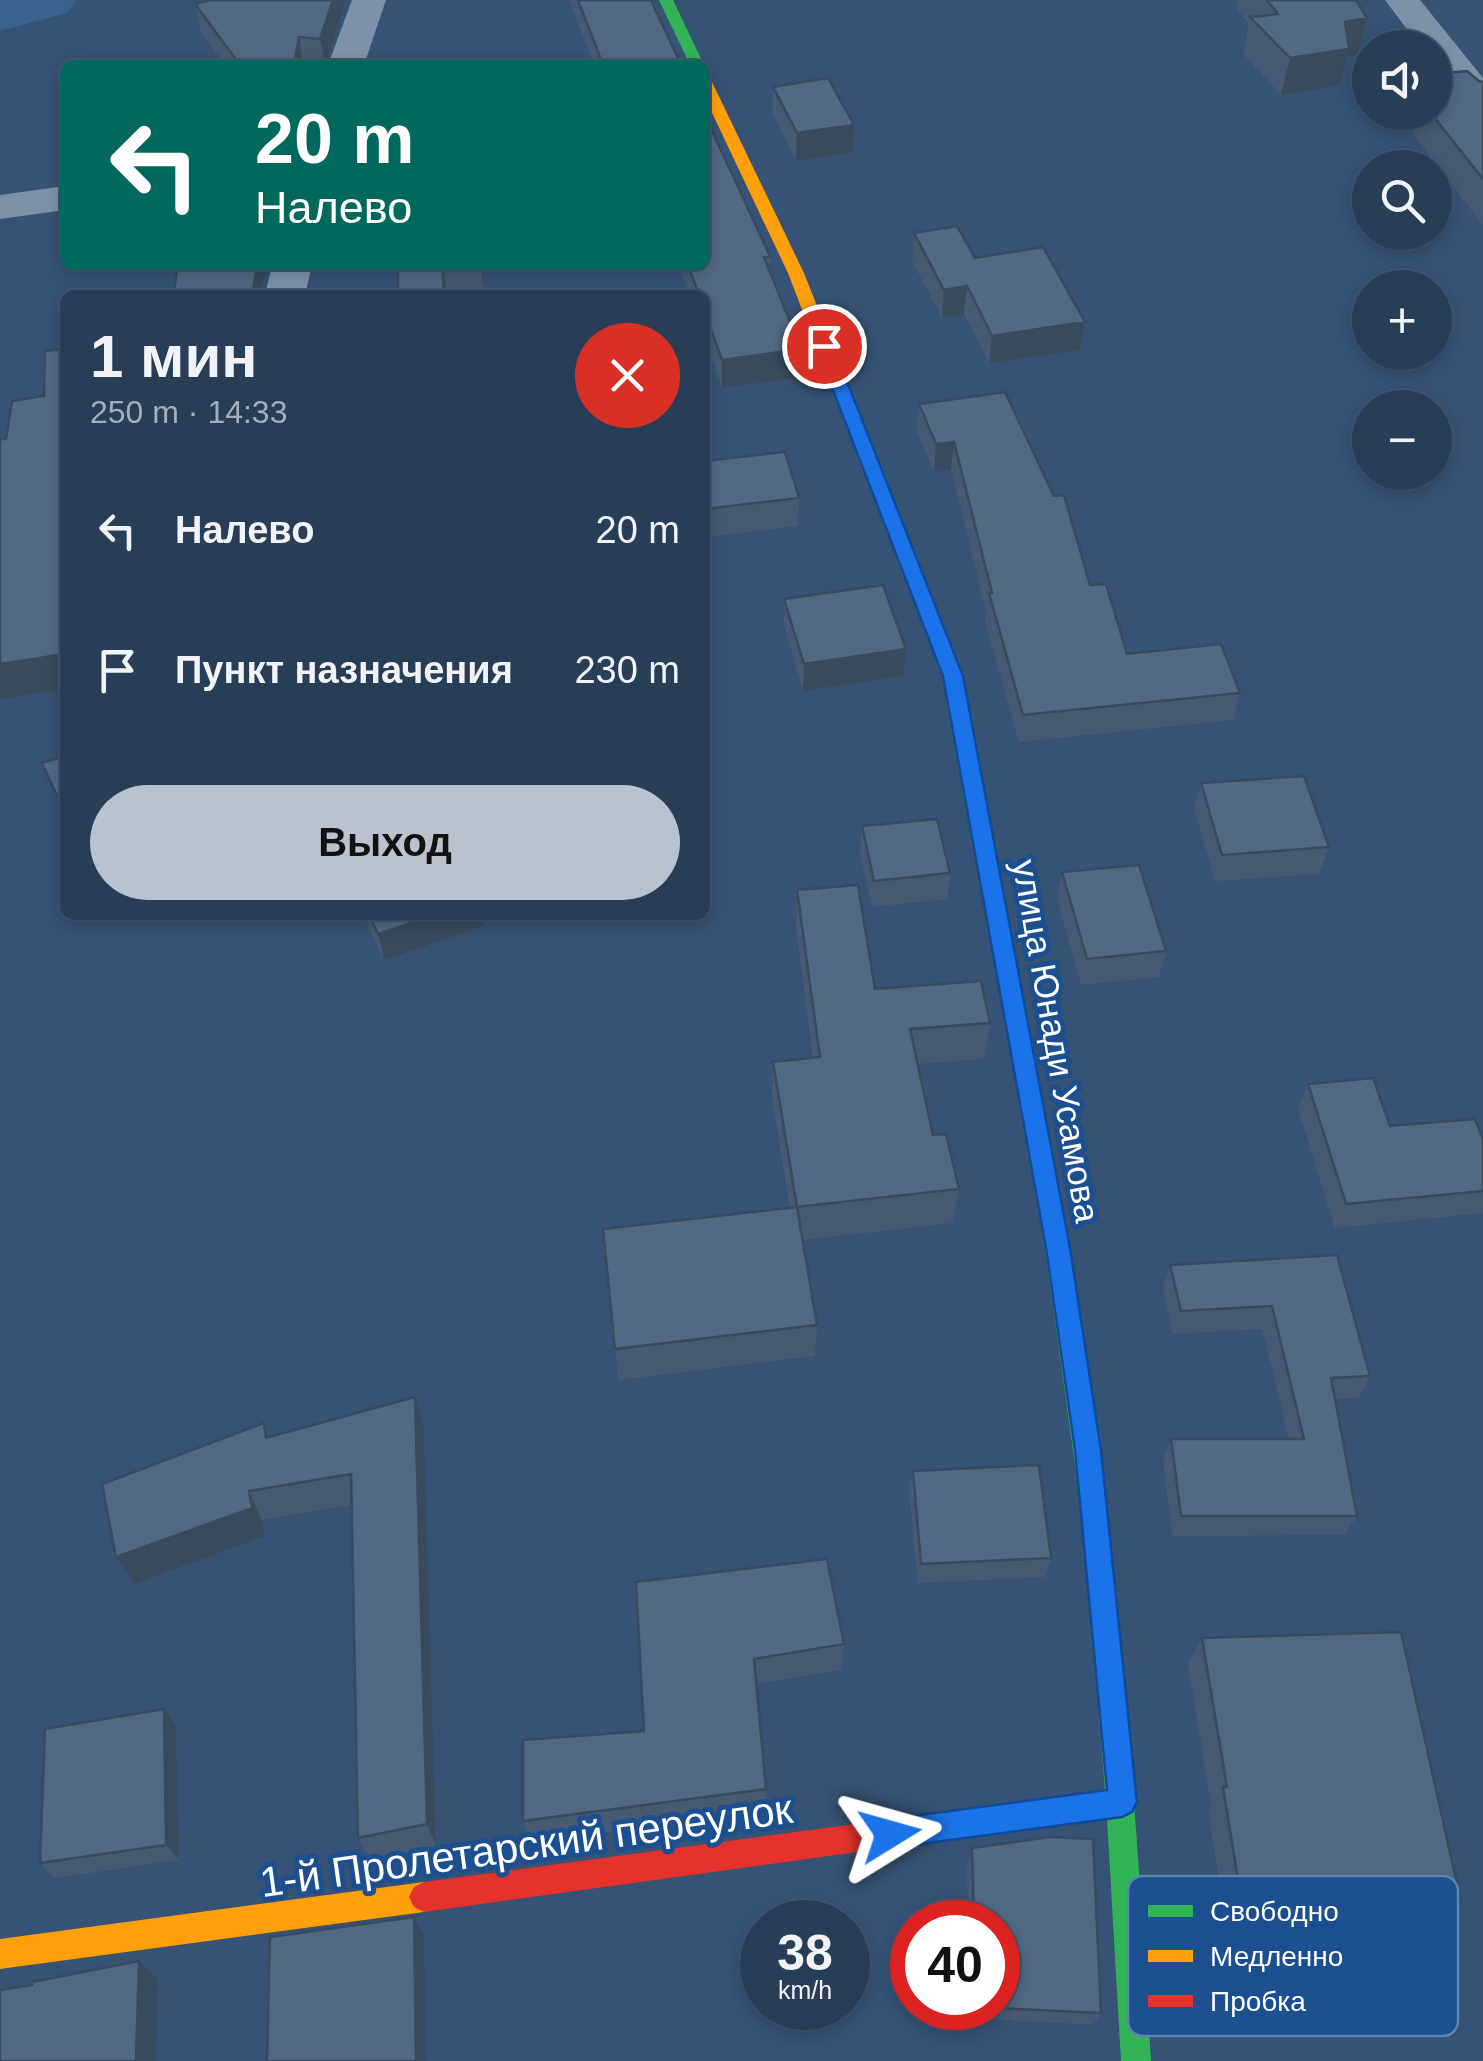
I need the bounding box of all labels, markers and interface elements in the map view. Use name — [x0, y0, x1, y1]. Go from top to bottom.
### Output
map controls — [1352, 30, 1452, 490]
button: sound — [1352, 30, 1452, 130]
icon: left — [90, 100, 220, 230]
text: 20 m — [255, 100, 415, 178]
button: search — [1352, 150, 1452, 250]
text: Налево — [255, 182, 412, 233]
button: + — [1352, 270, 1452, 370]
pin — [782, 304, 867, 389]
icon: arrive — [797, 319, 852, 374]
text: 1 мин — [90, 323, 258, 390]
button: close — [575, 323, 680, 428]
button: − — [1352, 390, 1452, 490]
text: 250 m · 14:33 — [90, 394, 287, 430]
icon: left — [90, 503, 145, 558]
text: Налево — [175, 509, 314, 551]
text: 20 m — [596, 509, 680, 551]
icon: arrive — [90, 643, 145, 698]
text: Пункт назначения — [175, 649, 513, 691]
text: 230 m — [574, 649, 680, 691]
button: Выход — [90, 785, 680, 900]
street label: улица Юнади Усамова — [1005, 856, 1108, 1226]
position arrow — [838, 1782, 942, 1886]
street label: 1-й Пролетарский переулок — [257, 1785, 796, 1906]
legend — [1128, 1876, 1458, 2036]
text: Свободно — [1210, 1896, 1339, 1927]
speed limit sign: 40 — [890, 1900, 1020, 2030]
text: 38 — [777, 1925, 833, 1981]
text: Медленно — [1210, 1941, 1343, 1972]
text: km/h — [778, 1976, 832, 2004]
text: Пробка — [1210, 1986, 1306, 2017]

